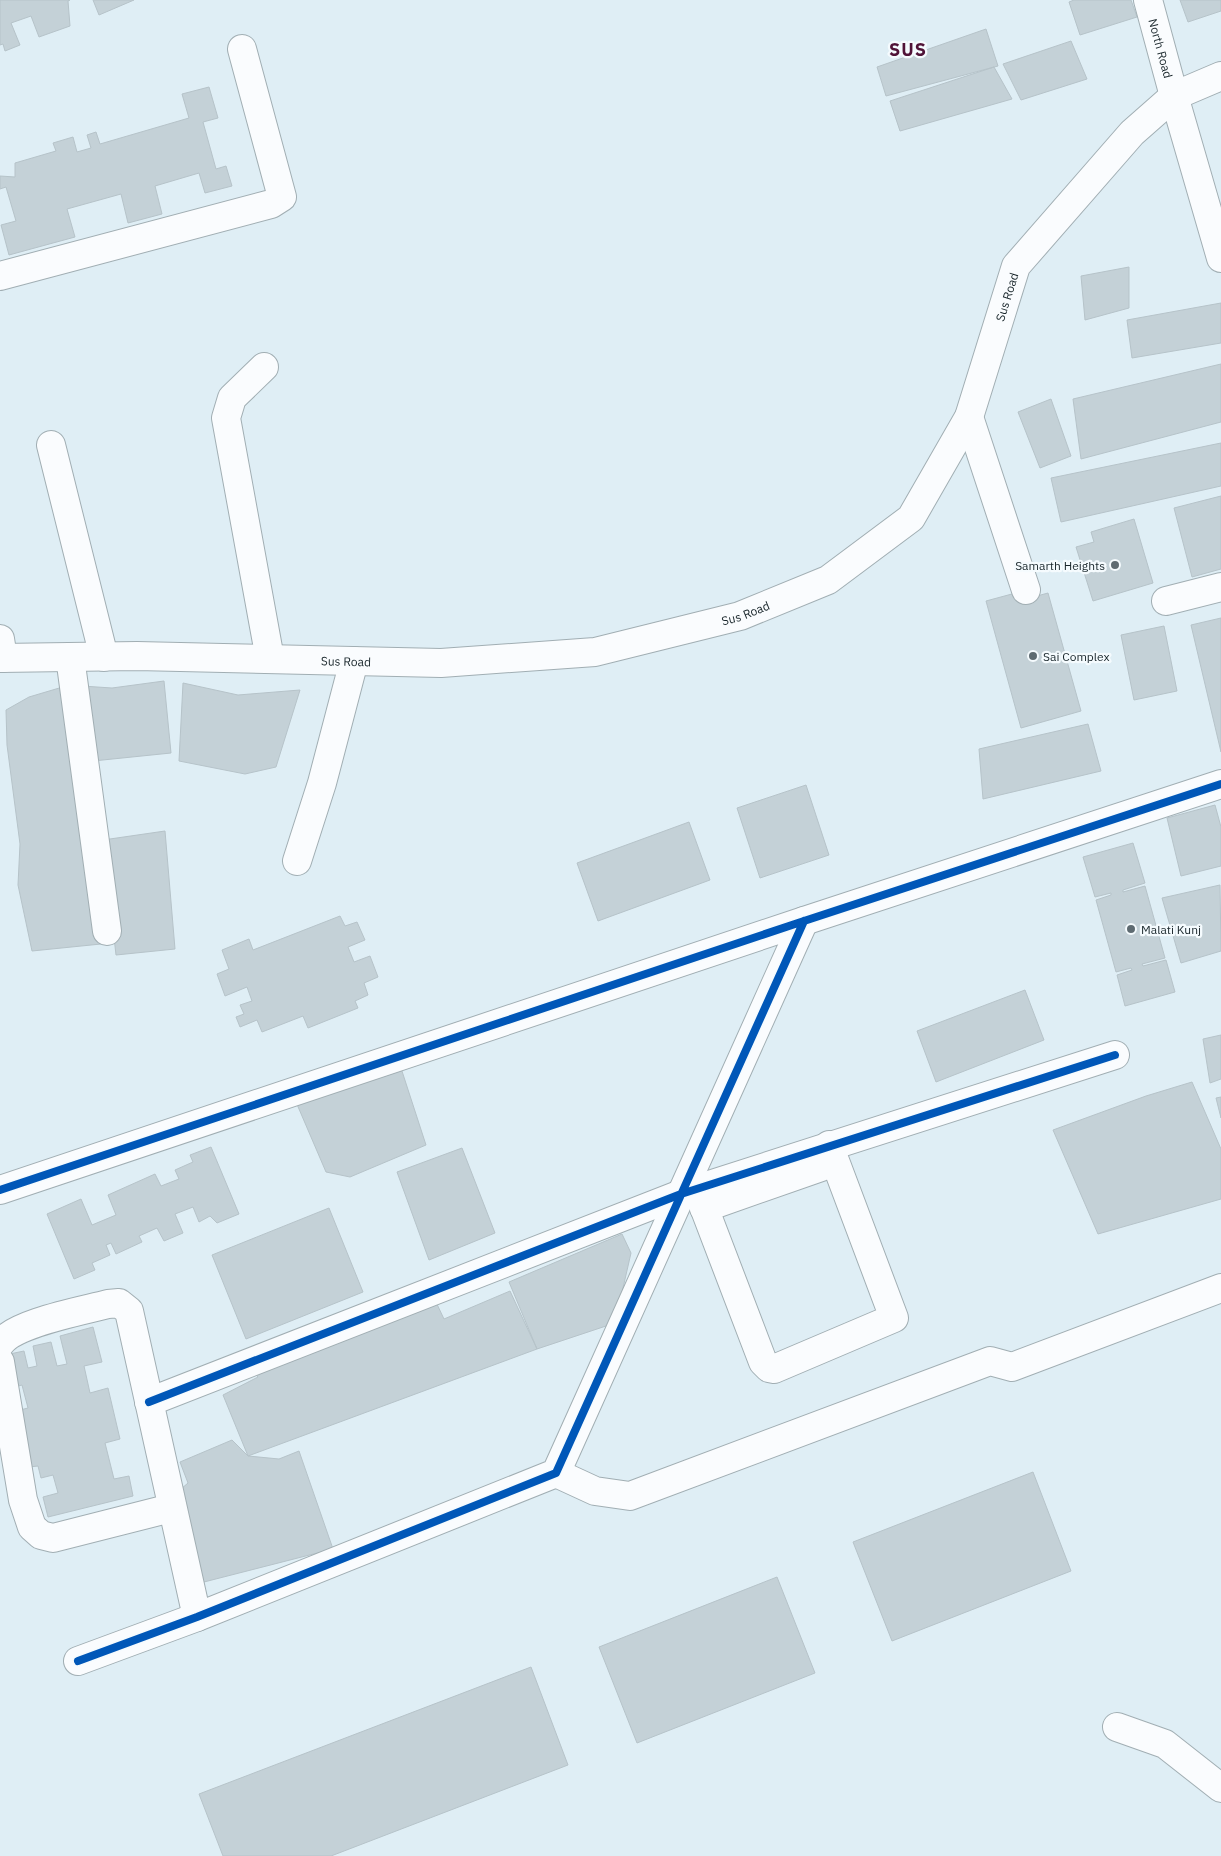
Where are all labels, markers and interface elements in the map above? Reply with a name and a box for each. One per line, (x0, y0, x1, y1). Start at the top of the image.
street label: North Road (1146, 17, 1176, 80)
district label: SUS (889, 38, 927, 61)
street label: Sus Road (992, 271, 1021, 323)
place label: Samarth Heights (1015, 558, 1105, 573)
marker: Samarth Heights (1109, 559, 1121, 571)
street label: Sus Road (720, 597, 772, 628)
place label: Sai Complex (1043, 649, 1110, 664)
marker: Sai Complex (1027, 650, 1039, 662)
street label: Sus Road (321, 653, 371, 669)
place label: Malati Kunj (1141, 922, 1201, 937)
marker: Malati Kunj (1125, 923, 1137, 935)

